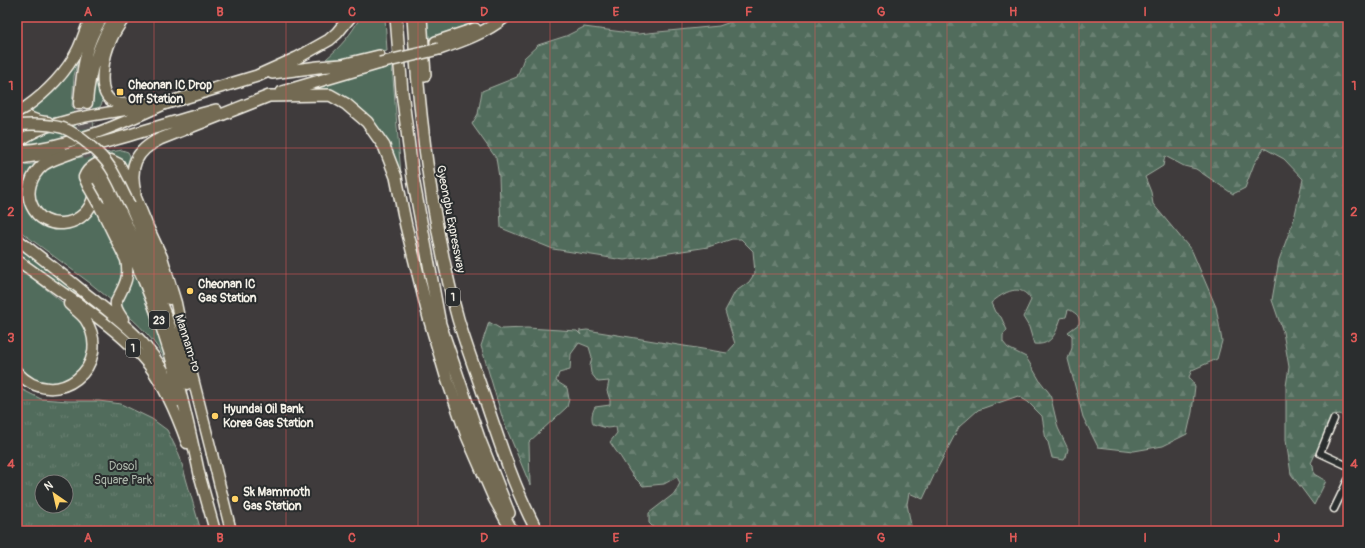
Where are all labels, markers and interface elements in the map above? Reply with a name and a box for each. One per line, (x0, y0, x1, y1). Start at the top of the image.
text: A (84, 4, 93, 20)
text: B (216, 4, 224, 20)
text: C (348, 4, 356, 20)
text: D (480, 4, 488, 20)
text: E (613, 4, 620, 20)
text: F (745, 4, 753, 20)
text: G (877, 4, 886, 20)
text: H (1009, 4, 1017, 20)
text: I (1143, 4, 1147, 20)
text: J (1274, 4, 1280, 20)
text: 1 (8, 78, 14, 94)
place label: Cheonan IC Drop Off Station (128, 78, 212, 107)
text: 1 (1351, 78, 1357, 94)
marker: Cheonan IC Drop Off Station (115, 87, 125, 97)
street label: Gyeongbu Expressway (433, 164, 468, 274)
text: 2 (7, 204, 15, 220)
text: 2 (1350, 204, 1358, 220)
place label: Cheonan IC Gas Station (198, 277, 257, 306)
marker: Cheonan IC Gas Station (185, 286, 195, 296)
road number: 1 (446, 288, 460, 306)
road number: 23 (149, 311, 169, 329)
street label: Mannam-ro (171, 313, 204, 374)
text: 3 (7, 330, 15, 346)
text: 3 (1350, 330, 1358, 346)
road number: 1 (126, 339, 140, 357)
place label: Hyundai Oil Bank Korea Gas Station (223, 402, 314, 431)
marker: Hyundai Oil Bank Korea Gas Station (210, 411, 220, 421)
text: 4 (7, 456, 15, 472)
text: 4 (1350, 456, 1358, 472)
park label: Dosol Square Park (94, 459, 152, 488)
north arrow (34, 474, 74, 514)
text: N (42, 478, 56, 494)
place label: Sk Mammoth Gas Station (243, 485, 310, 514)
marker: Sk Mammoth Gas Station (230, 494, 240, 504)
text: A (84, 530, 93, 546)
text: B (216, 530, 224, 546)
text: C (348, 530, 356, 546)
text: D (480, 530, 488, 546)
text: E (613, 530, 620, 546)
text: F (745, 530, 753, 546)
text: G (877, 530, 886, 546)
text: H (1009, 530, 1017, 546)
text: I (1143, 530, 1147, 546)
text: J (1274, 530, 1280, 546)

